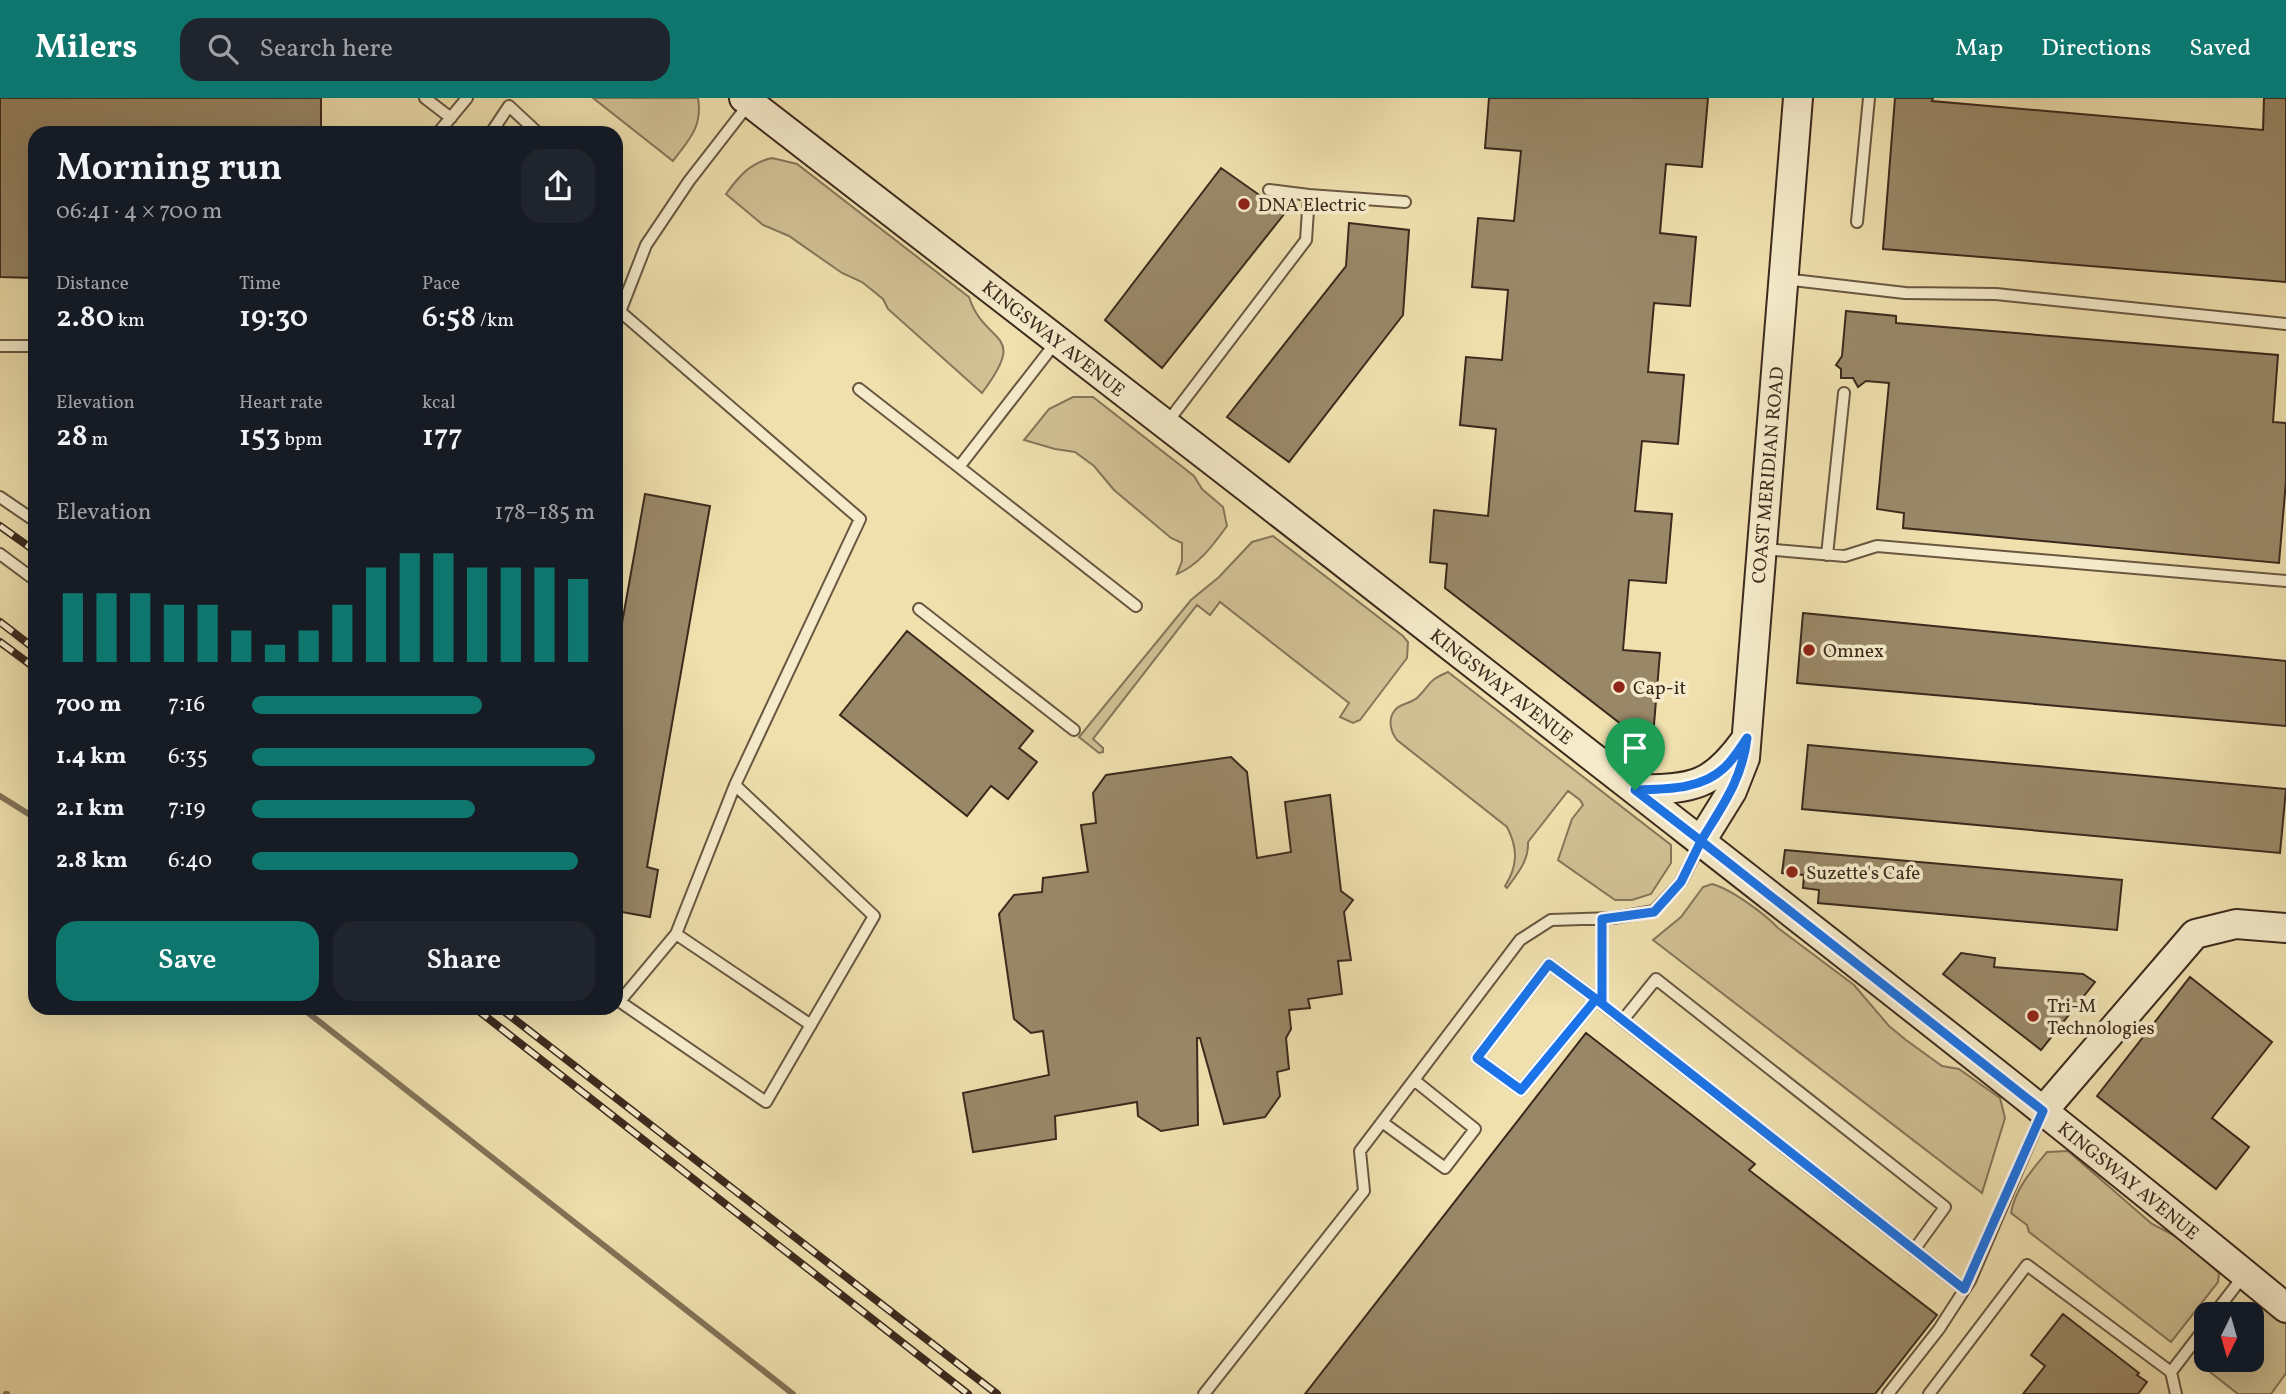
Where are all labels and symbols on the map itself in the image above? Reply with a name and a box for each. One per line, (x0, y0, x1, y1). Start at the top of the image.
place label: DNA Electric (1258, 193, 1366, 219)
marker: DNA Electric (1236, 196, 1252, 212)
street label: KINGSWAY AVENUE (976, 275, 1130, 404)
street label: COAST MERIDIAN ROAD (1747, 366, 1791, 585)
street label: KINGSWAY AVENUE (1424, 623, 1578, 752)
place label: Omnex (1823, 639, 1884, 665)
marker: Omnex (1801, 642, 1817, 658)
place label: Cap-it (1633, 676, 1686, 702)
marker: Cap-it (1611, 679, 1627, 695)
pin (1605, 718, 1665, 790)
place label: Suzette's Cafe (1806, 861, 1920, 887)
marker: Suzette's Cafe (1784, 864, 1800, 880)
place label: Tri-M Technologies (2047, 994, 2155, 1042)
marker: Tri-M Technologies (2025, 1008, 2041, 1024)
street label: KINGSWAY AVENUE (2051, 1116, 2204, 1247)
north arrow (2194, 1302, 2264, 1372)

